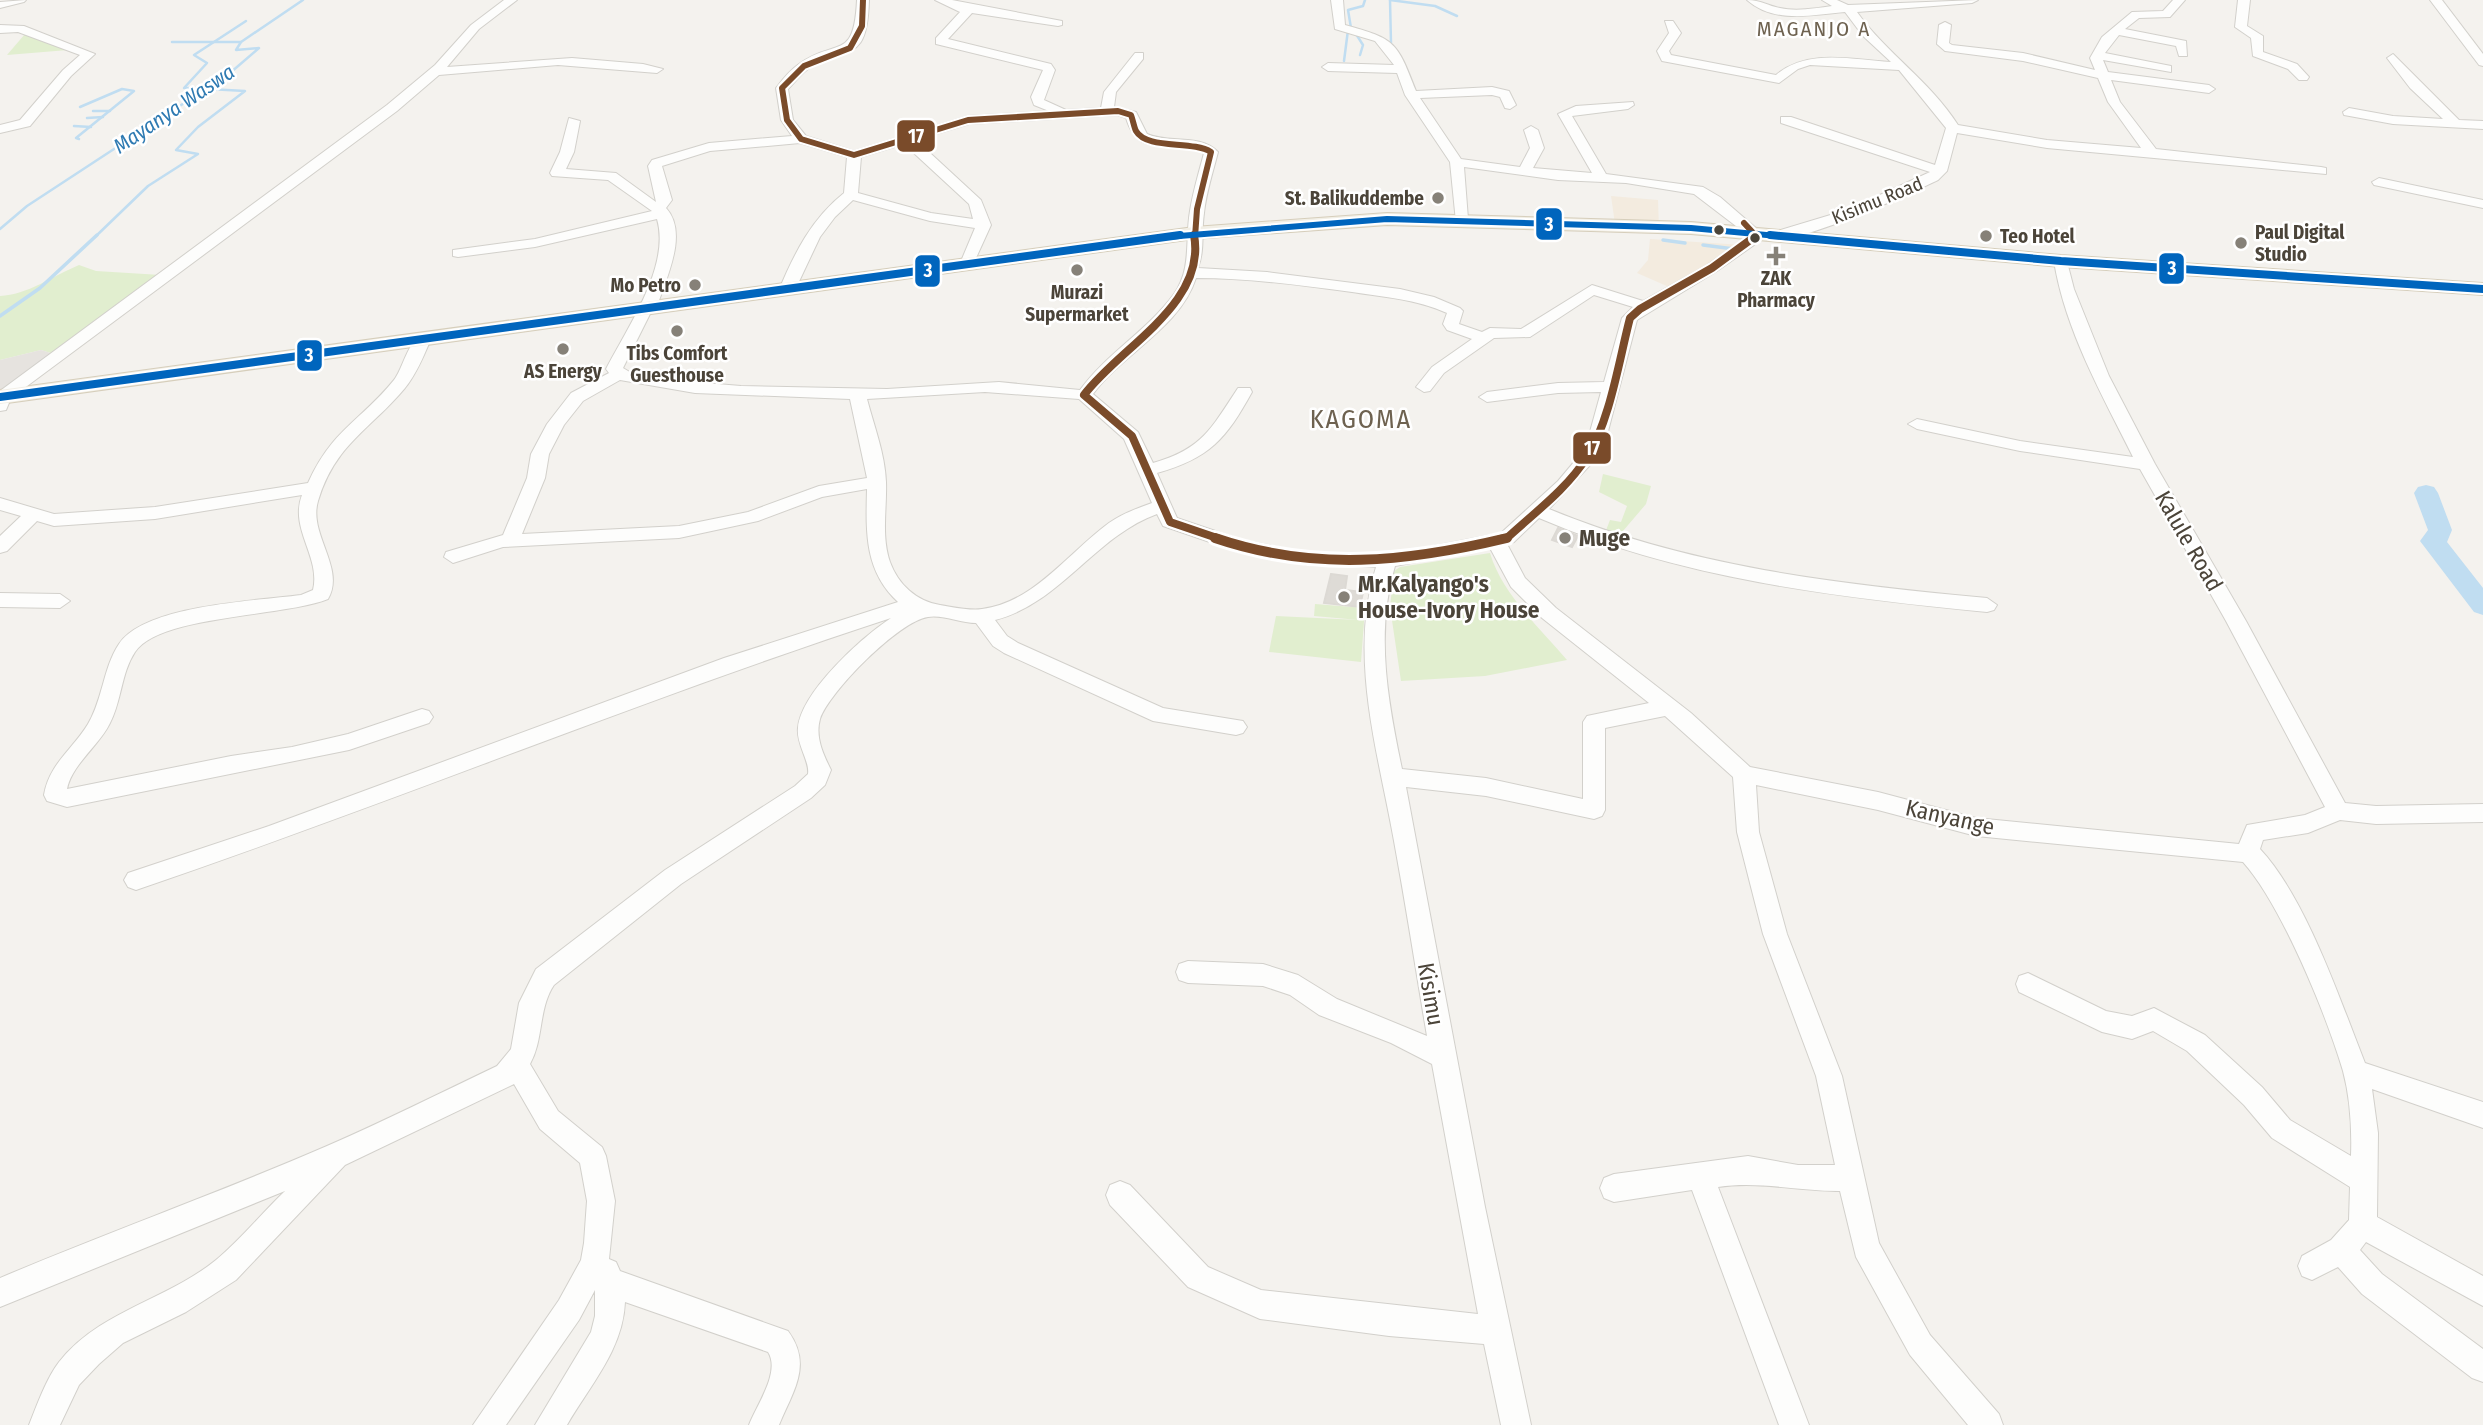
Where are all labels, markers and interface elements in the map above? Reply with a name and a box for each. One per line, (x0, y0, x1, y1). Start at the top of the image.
district label: MAGANJO A (1757, 16, 1871, 42)
water label: Mayanya Waswa (108, 59, 240, 159)
line badge: 17 (896, 119, 936, 153)
text: 17 (908, 125, 924, 148)
street label: Kisimu Road (1828, 172, 1926, 229)
place label: St. Balikuddembe (1285, 187, 1424, 210)
marker: St. Balikuddembe (1430, 190, 1446, 206)
line badge: 3 (1535, 207, 1563, 241)
text: 3 (1544, 213, 1554, 236)
place label: Paul Digital Studio (2255, 221, 2345, 266)
unlabelled marker (1712, 223, 1726, 237)
place label: Teo Hotel (2000, 225, 2076, 248)
marker: Teo Hotel (1978, 228, 1994, 244)
unlabelled marker (1748, 231, 1762, 245)
marker: Paul Digital Studio (2233, 235, 2249, 251)
marker: ZAK Pharmacy (1768, 248, 1784, 264)
line badge: 3 (2158, 252, 2185, 285)
line badge: 3 (914, 254, 941, 288)
text: 3 (2167, 257, 2177, 280)
text: 3 (923, 259, 933, 282)
marker: Murazi Supermarket (1069, 262, 1085, 278)
place label: ZAK Pharmacy (1737, 267, 1816, 312)
place label: Mo Petro (611, 274, 681, 297)
marker: Mo Petro (687, 277, 703, 293)
place label: Murazi Supermarket (1025, 281, 1129, 326)
marker: Tibs Comfort Guesthouse (669, 323, 685, 339)
line badge: 3 (296, 339, 323, 372)
marker: AS Energy (555, 341, 571, 357)
place label: Tibs Comfort Guesthouse (627, 342, 728, 387)
text: 3 (304, 344, 314, 367)
place label: AS Energy (523, 360, 603, 383)
district label: KAGOMA (1310, 404, 1412, 435)
line badge: 17 (1572, 431, 1612, 465)
text: 17 (1584, 437, 1600, 460)
street label: Kalule Road (2149, 486, 2229, 596)
place label: Muge (1579, 524, 1630, 552)
marker: Muge (1557, 530, 1573, 546)
place label: Mr.Kalyango's House-Ivory House (1358, 570, 1540, 624)
marker: Mr.Kalyango's House-Ivory House (1336, 589, 1352, 605)
street label: Kanyange (1903, 793, 1997, 841)
street label: Kisimu (1412, 960, 1450, 1028)

